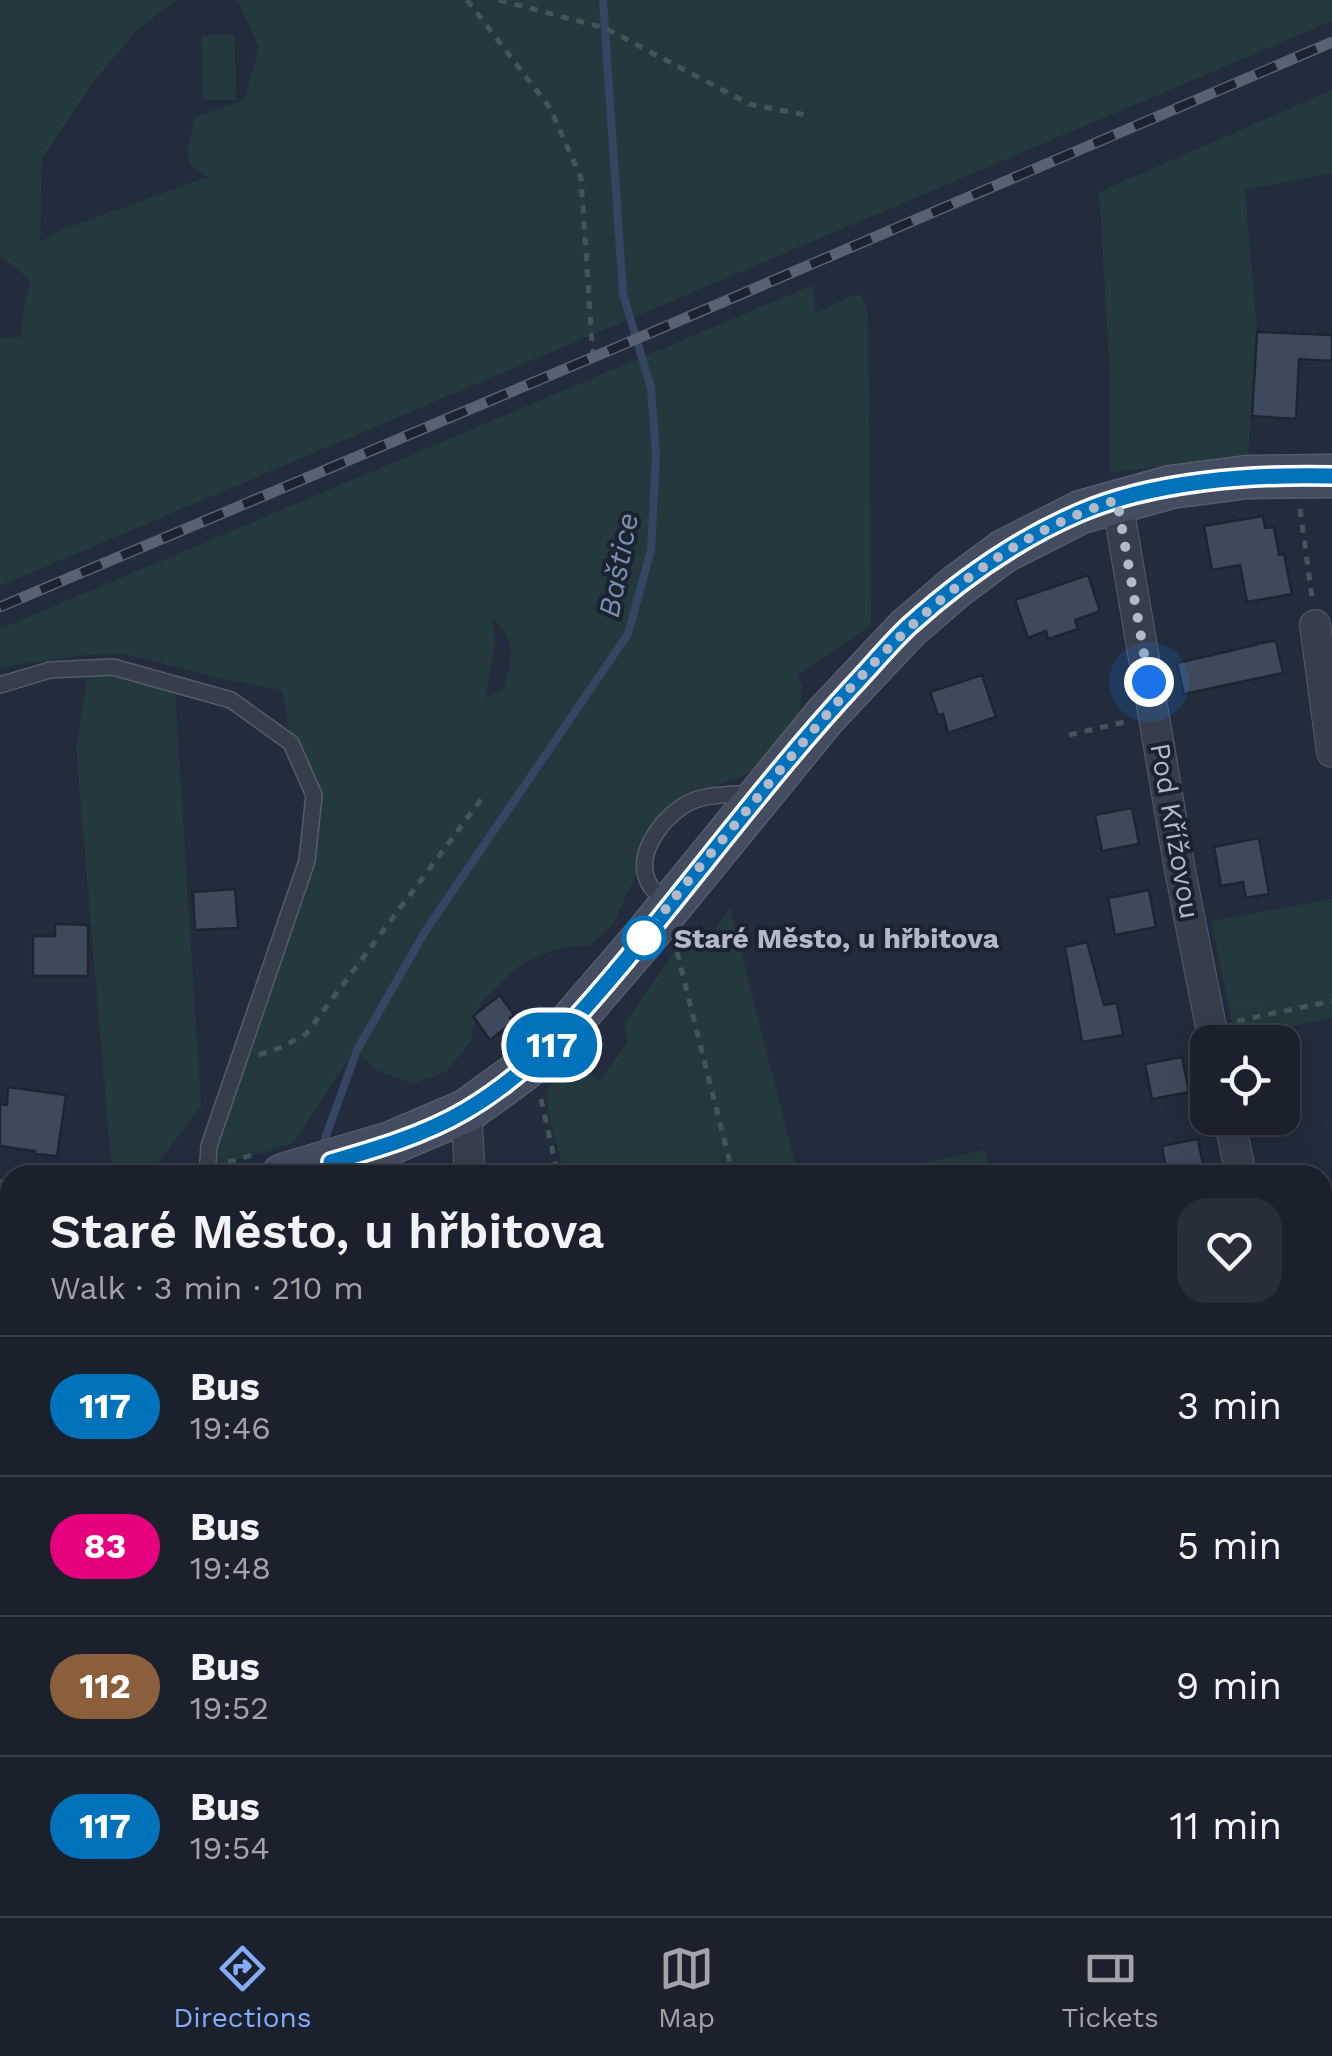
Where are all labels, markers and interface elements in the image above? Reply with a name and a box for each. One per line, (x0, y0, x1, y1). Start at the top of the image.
water label: Baštice (591, 510, 645, 620)
your location (1124, 657, 1174, 707)
street label: Pod Křížovou (1143, 740, 1207, 922)
marker: Staré Město, u hřbitova (623, 917, 665, 959)
place label: Staré Město, u hřbitova (674, 922, 1000, 955)
line badge: 117 (494, 1012, 610, 1078)
text: 117 (526, 1024, 578, 1066)
map controls (1190, 1025, 1300, 1135)
button: locate (1190, 1025, 1300, 1135)
button: heart (1177, 1198, 1282, 1303)
text: Staré Město, u hřbitova (50, 1203, 604, 1260)
text: Walk · 3 min · 210 m (50, 1269, 364, 1307)
text: Bus (190, 1365, 260, 1409)
text: 3 min (1177, 1384, 1282, 1428)
text: 117 (79, 1385, 131, 1427)
text: 19:46 (190, 1409, 271, 1447)
text: Bus (190, 1505, 260, 1549)
text: 5 min (1177, 1524, 1282, 1568)
text: 83 (84, 1525, 126, 1567)
text: 19:48 (190, 1549, 271, 1587)
text: Bus (190, 1645, 260, 1689)
text: 9 min (1176, 1664, 1282, 1708)
text: 112 (79, 1665, 131, 1707)
text: 19:52 (190, 1689, 269, 1727)
text: Bus (190, 1785, 260, 1829)
text: 11 min (1170, 1804, 1282, 1848)
text: 117 (79, 1805, 131, 1847)
text: 19:54 (190, 1829, 270, 1867)
tab: Directions (173, 1941, 312, 2034)
tab: Map (658, 1941, 715, 2034)
tab: Tickets (1062, 1941, 1159, 2034)

